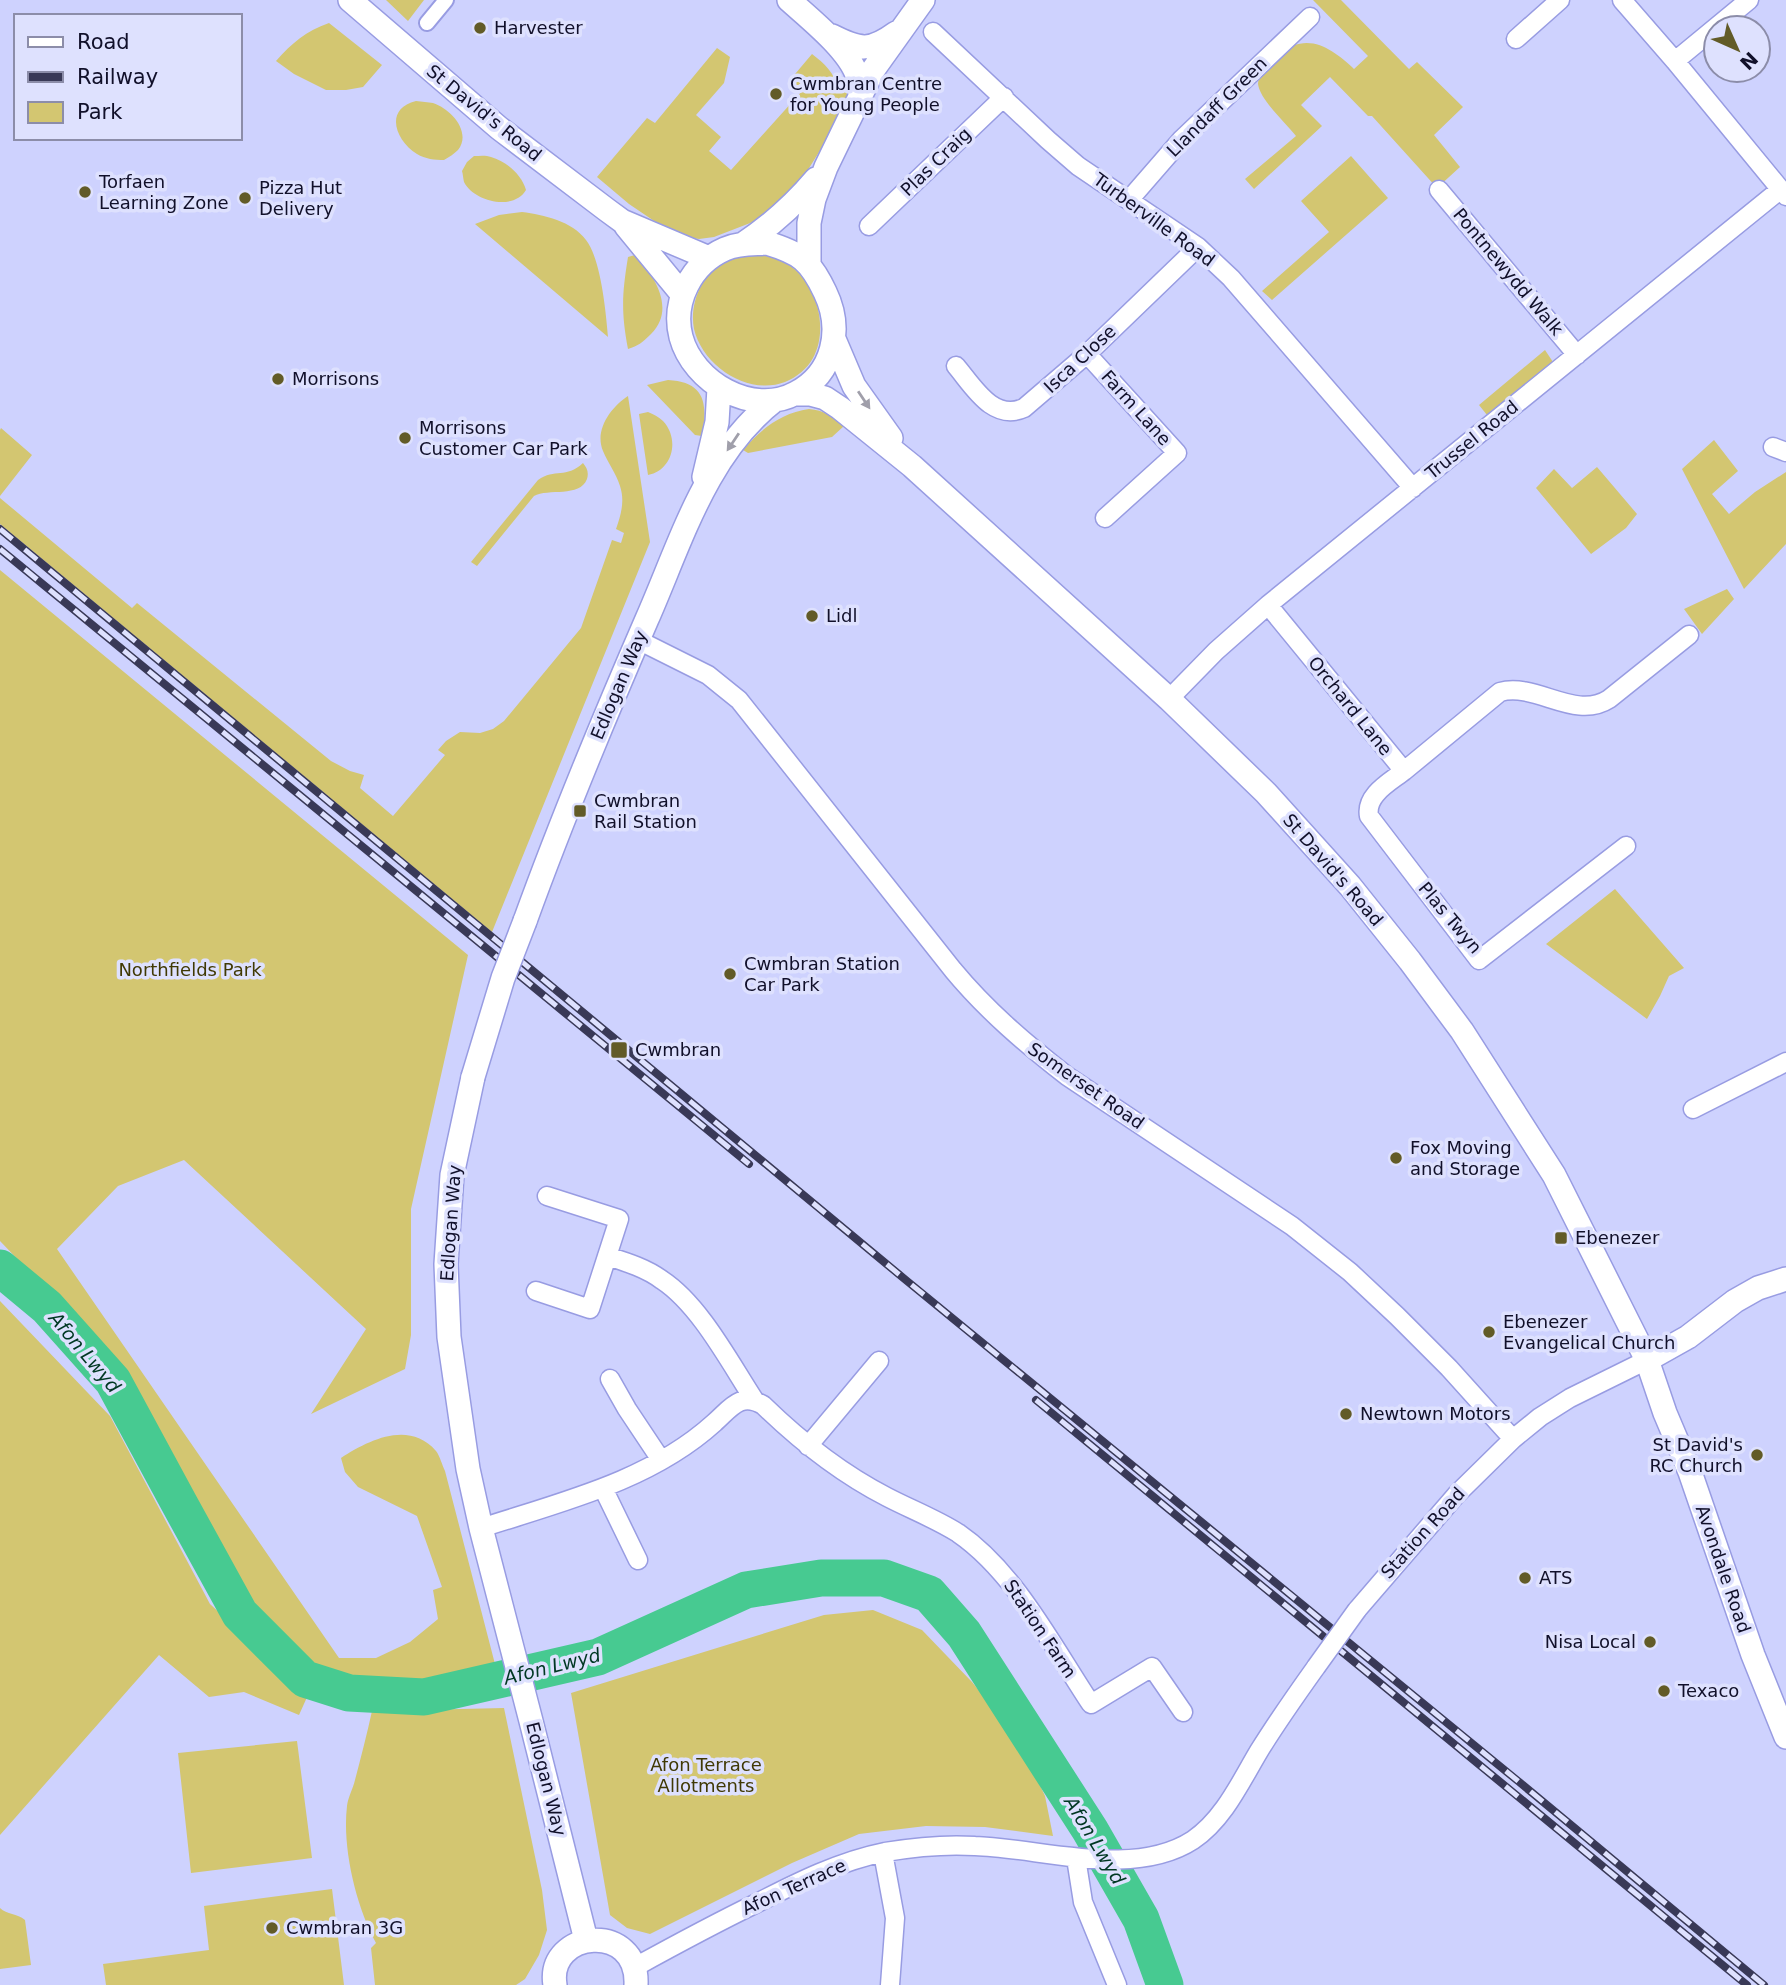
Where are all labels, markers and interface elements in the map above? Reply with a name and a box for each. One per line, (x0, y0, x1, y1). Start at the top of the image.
legend (14, 14, 242, 140)
north arrow (1702, 14, 1772, 84)
place label: Harvester (494, 17, 583, 38)
marker: Harvester (472, 20, 488, 36)
text: Road (77, 30, 130, 54)
text: N (1736, 48, 1762, 74)
street label: Llandaff Green (1162, 52, 1271, 161)
street label: St David's Road (423, 60, 546, 165)
text: Railway (77, 65, 158, 89)
place label: Cwmbran Centre for Young People (790, 73, 942, 115)
marker: Cwmbran Centre for Young People (768, 86, 784, 102)
text: Park (77, 100, 123, 124)
street label: Plas Craig (896, 123, 975, 200)
street label: Turberville Road (1089, 168, 1219, 271)
place label: Torfaen Learning Zone (98, 171, 229, 213)
place label: Pizza Hut Delivery (259, 177, 342, 219)
marker: Torfaen Learning Zone (77, 184, 93, 200)
marker: Pizza Hut Delivery (237, 190, 253, 206)
street label: Pontnewydd Walk (1449, 204, 1568, 340)
street label: Isca Close (1039, 320, 1120, 397)
street label: Farm Lane (1097, 366, 1175, 449)
place label: Morrisons (292, 368, 379, 389)
marker: Morrisons (270, 371, 286, 387)
one-way arrow (857, 390, 870, 410)
street label: Trussel Road (1420, 396, 1522, 484)
place label: Morrisons Customer Car Park (419, 417, 588, 459)
marker: Morrisons Customer Car Park (397, 430, 413, 446)
one-way arrow (726, 433, 739, 452)
place label: Lidl (826, 605, 857, 626)
marker: Lidl (804, 608, 820, 624)
street label: Edlogan Way (586, 627, 651, 743)
street label: Orchard Lane (1304, 652, 1397, 759)
place label: Cwmbran Rail Station (594, 790, 697, 832)
marker: Cwmbran Rail Station (572, 803, 588, 819)
street label: St David's Road (1279, 809, 1388, 930)
street label: Plas Twyn (1414, 878, 1486, 958)
place label: Cwmbran Station Car Park (744, 953, 900, 995)
park label: Northfields Park (118, 959, 262, 980)
marker: Cwmbran Station Car Park (722, 966, 738, 982)
street label: Somerset Road (1024, 1038, 1148, 1133)
place label: Cwmbran (635, 1039, 721, 1060)
marker: Cwmbran (609, 1040, 629, 1060)
place label: Fox Moving and Storage (1410, 1137, 1520, 1179)
marker: Fox Moving and Storage (1388, 1150, 1404, 1166)
street label: Edlogan Way (436, 1164, 465, 1282)
place label: Ebenezer (1575, 1227, 1660, 1248)
marker: Ebenezer (1553, 1230, 1569, 1246)
water label: Afon Lwyd (44, 1306, 126, 1398)
place label: Ebenezer Evangelical Church (1503, 1311, 1675, 1353)
marker: Ebenezer Evangelical Church (1481, 1324, 1497, 1340)
place label: Newtown Motors (1360, 1403, 1511, 1424)
marker: Newtown Motors (1338, 1406, 1354, 1422)
place label: St David's RC Church (1649, 1434, 1743, 1476)
marker: St David's RC Church (1749, 1447, 1765, 1463)
street label: Station Road (1376, 1483, 1469, 1582)
street label: Avondale Road (1692, 1502, 1755, 1635)
place label: ATS (1539, 1567, 1572, 1588)
marker: ATS (1517, 1570, 1533, 1586)
street label: Station Farm (1000, 1576, 1081, 1682)
place label: Nisa Local (1545, 1631, 1636, 1652)
marker: Nisa Local (1642, 1634, 1658, 1650)
water label: Afon Lwyd (499, 1643, 604, 1689)
place label: Texaco (1677, 1680, 1739, 1701)
marker: Texaco (1656, 1683, 1672, 1699)
street label: Edlogan Way (522, 1720, 571, 1838)
park label: Afon Terrace Allotments (650, 1754, 762, 1796)
water label: Afon Lwyd (1059, 1790, 1130, 1889)
street label: Afon Terrace (739, 1854, 849, 1919)
place label: Cwmbran 3G (286, 1917, 403, 1938)
marker: Cwmbran 3G (264, 1920, 280, 1936)

